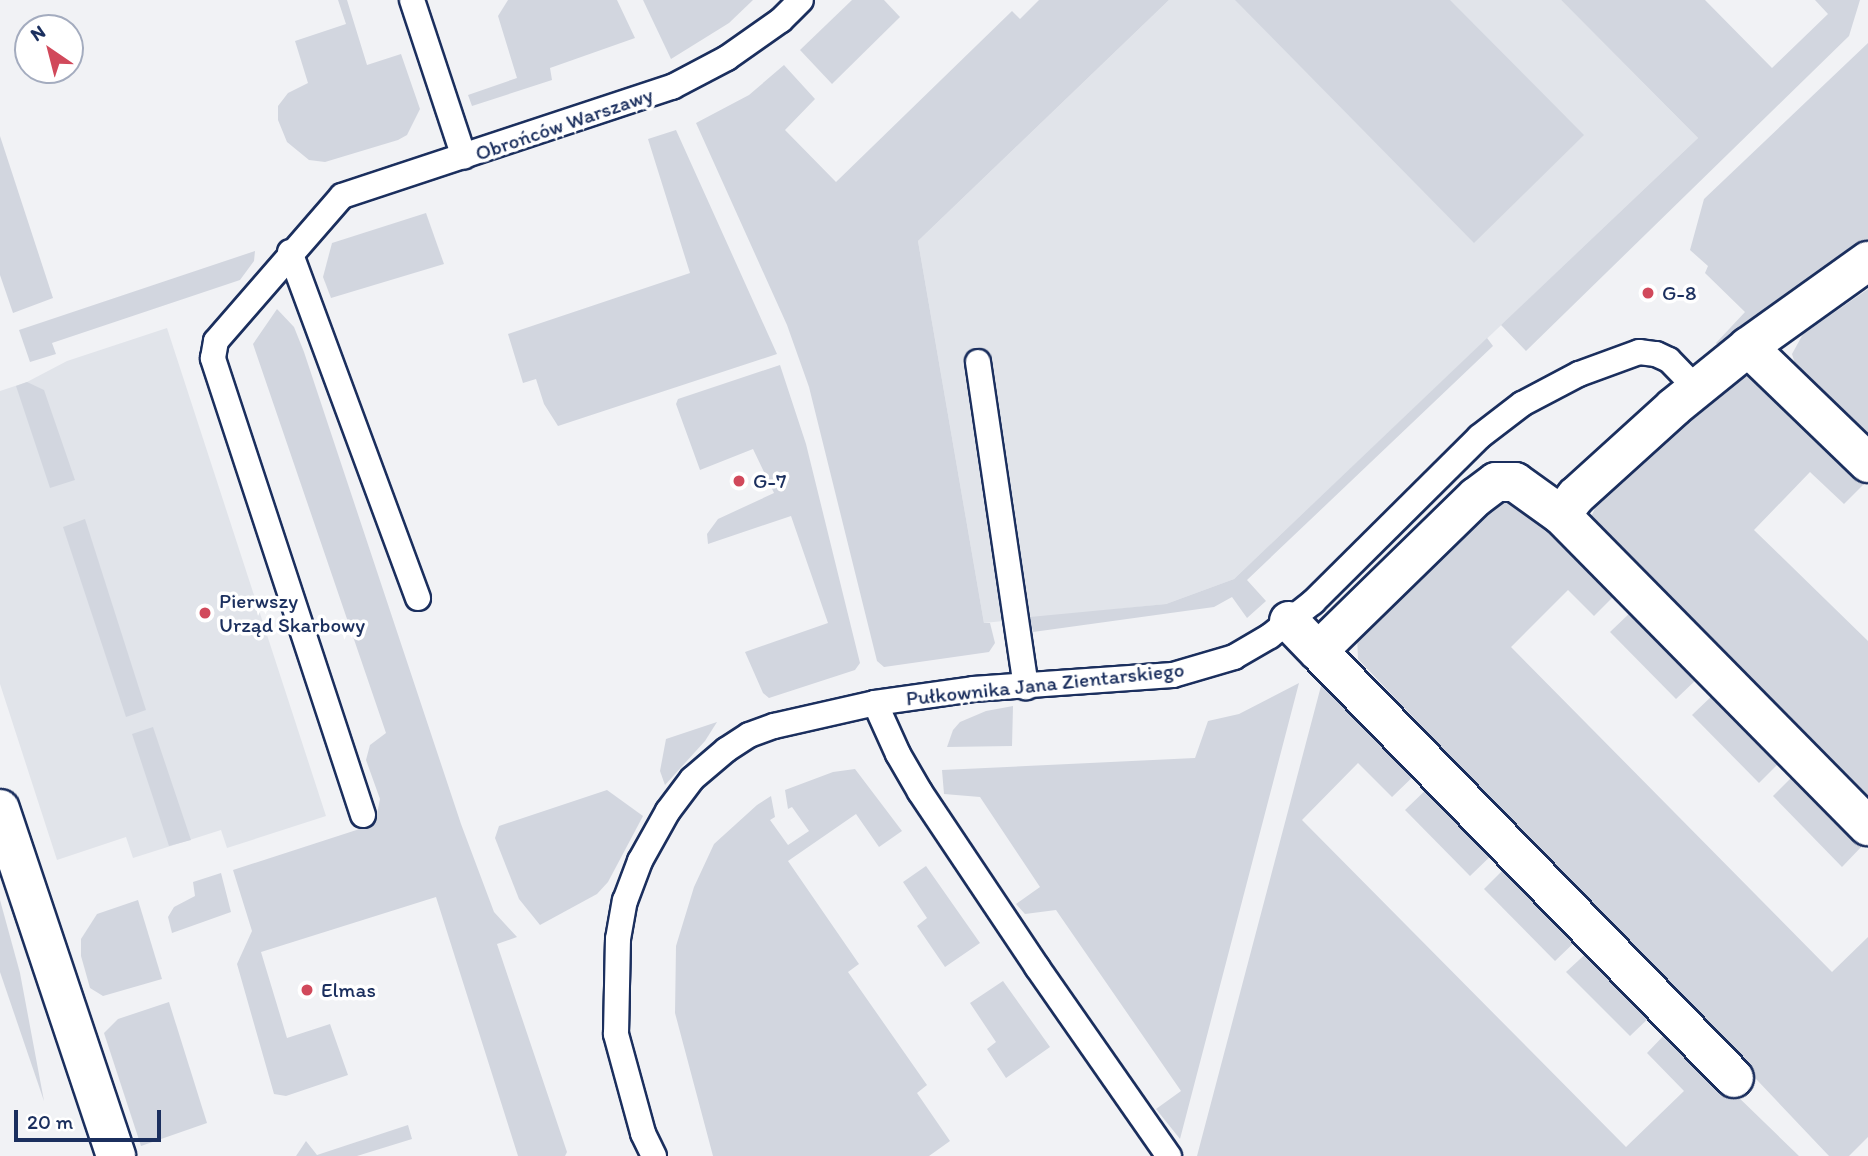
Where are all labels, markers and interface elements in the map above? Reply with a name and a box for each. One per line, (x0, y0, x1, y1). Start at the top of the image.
north arrow (14, 14, 84, 84)
text: N (26, 20, 50, 46)
street label: Obrońców Warszawy (472, 82, 656, 166)
place label: G-8 (1662, 280, 1696, 306)
marker: G-8 (1640, 285, 1656, 301)
place label: G-7 (753, 468, 786, 494)
marker: G-7 (731, 473, 747, 489)
place label: Pierwszy Urząd Skarbowy (219, 588, 365, 638)
marker: Pierwszy Urząd Skarbowy (197, 605, 213, 621)
street label: Pułkownika Jana Zientarskiego (904, 657, 1186, 711)
place label: Elmas (321, 977, 376, 1003)
marker: Elmas (299, 982, 315, 998)
scale bar (18, 1096, 164, 1140)
text: 20 m (27, 1109, 73, 1134)

